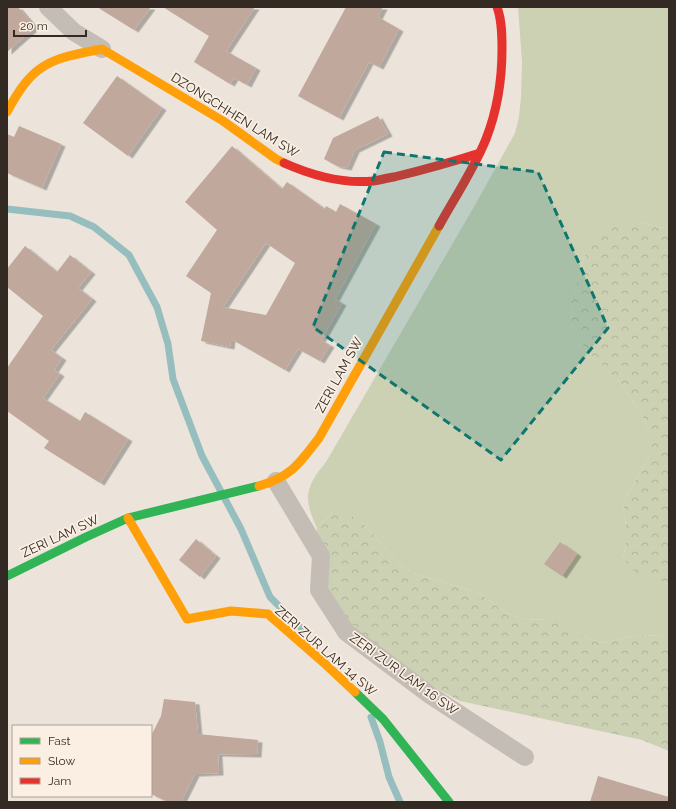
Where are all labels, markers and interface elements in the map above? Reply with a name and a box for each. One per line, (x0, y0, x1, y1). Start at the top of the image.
scale bar (14, 12, 86, 38)
text: 20 m (20, 19, 48, 33)
street label: DZONGCHHEN LAM SW (168, 69, 302, 161)
street label: ZERI LAM SW (312, 335, 366, 415)
street label: ZERI LAM SW (19, 511, 101, 560)
street label: ZERI ZUR LAM 14 SW (272, 603, 380, 699)
street label: ZERI ZUR LAM 16 SW (347, 630, 461, 719)
legend (12, 725, 152, 797)
text: Fast (48, 734, 71, 748)
text: Slow (48, 754, 75, 768)
text: Jam (48, 774, 71, 788)

